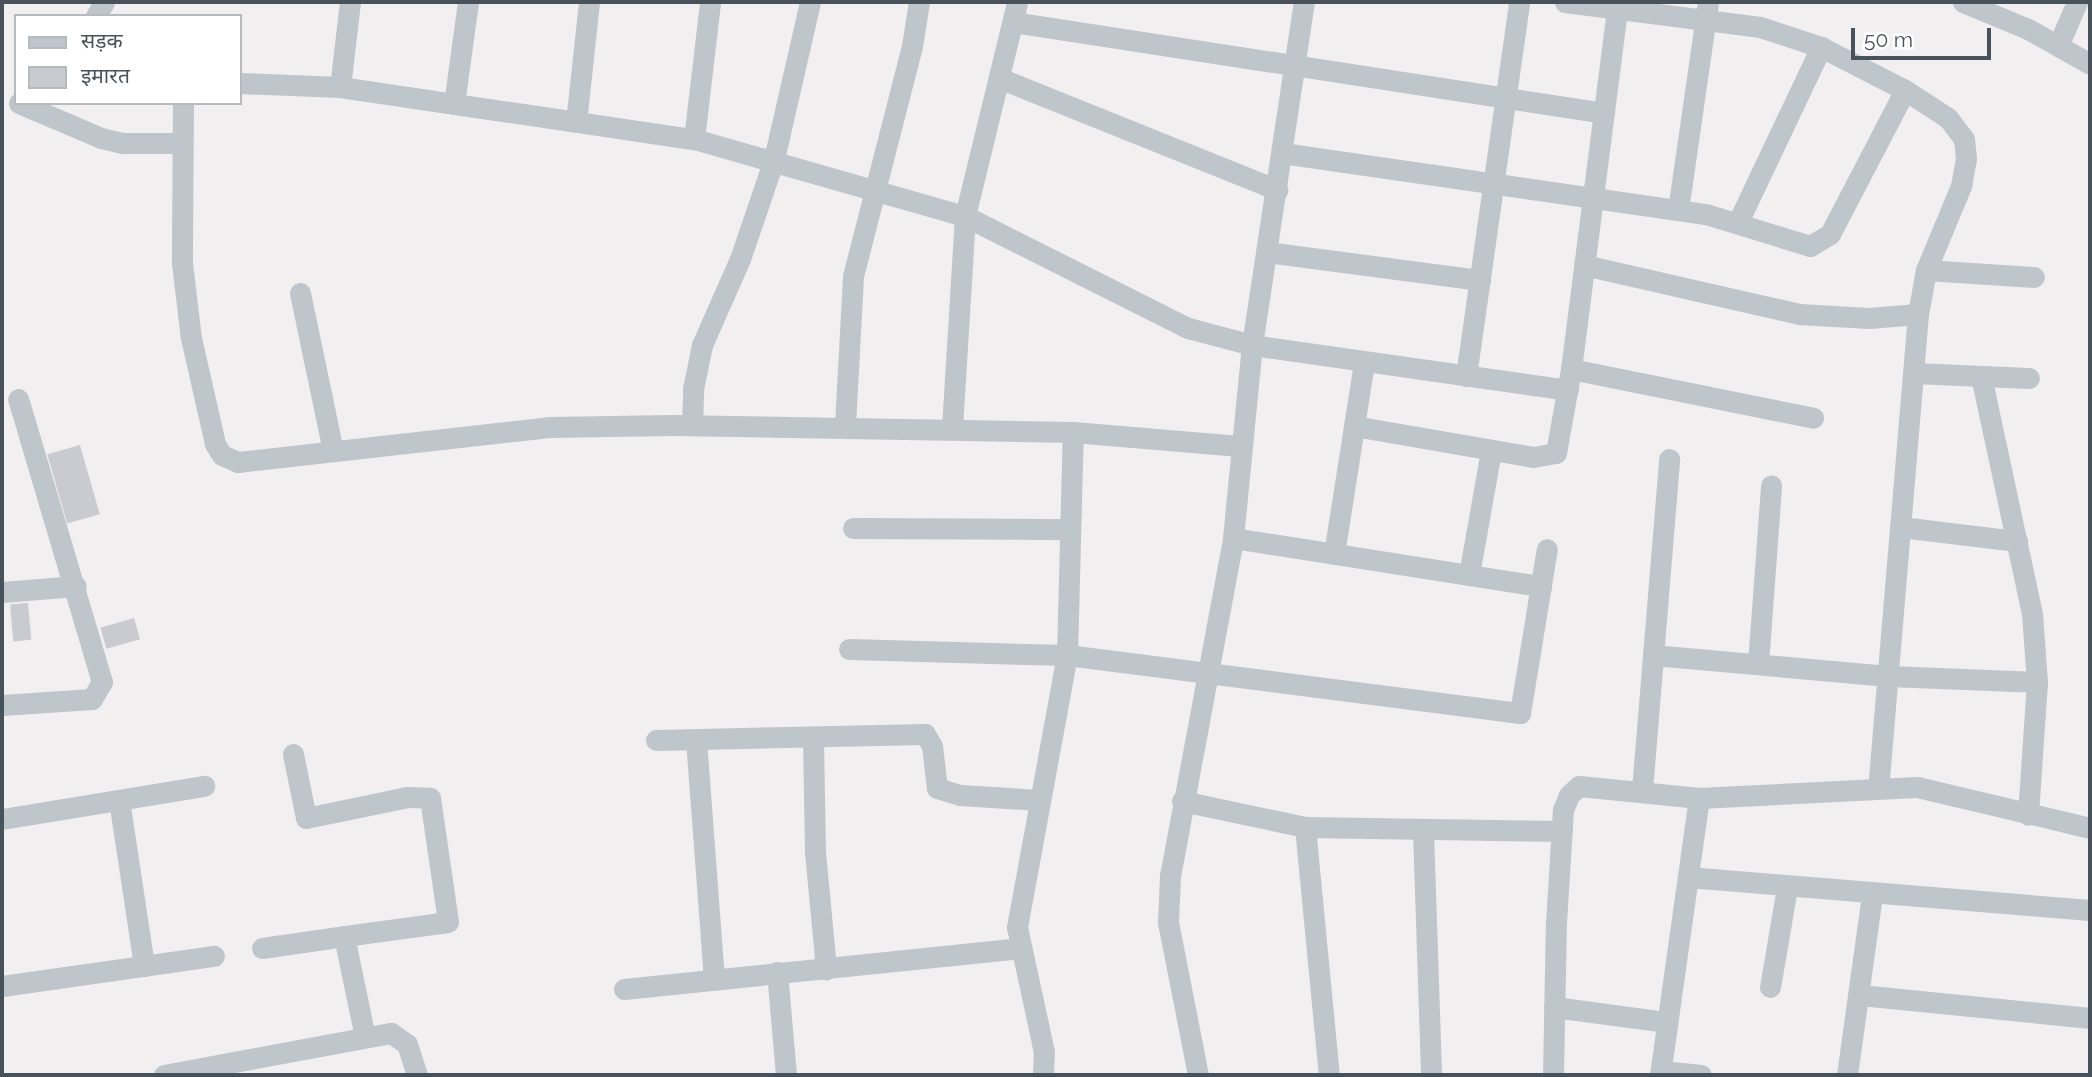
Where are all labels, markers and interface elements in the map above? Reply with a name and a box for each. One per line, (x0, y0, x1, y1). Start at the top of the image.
legend (14, 14, 242, 105)
scale bar (1854, 14, 1994, 58)
text: 50 m (1864, 27, 1913, 52)
text: सड़क (81, 28, 123, 53)
text: इमारत (81, 63, 130, 88)

